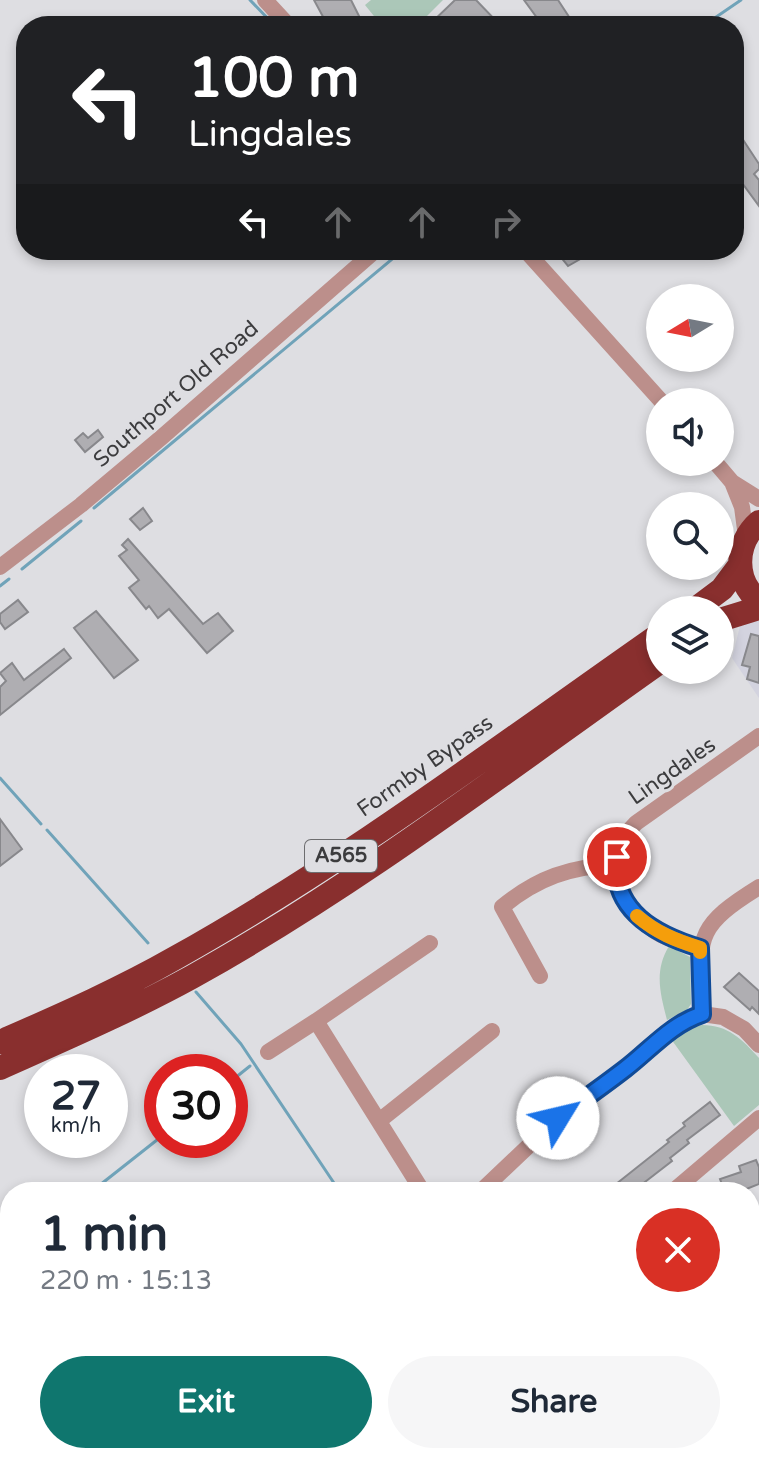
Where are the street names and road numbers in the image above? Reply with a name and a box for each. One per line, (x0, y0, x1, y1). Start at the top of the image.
street label: Southport Old Road (88, 315, 264, 473)
street label: Formby Bypass (352, 709, 498, 823)
street label: Lingdales (624, 732, 720, 810)
road number: A565 (305, 840, 377, 872)

